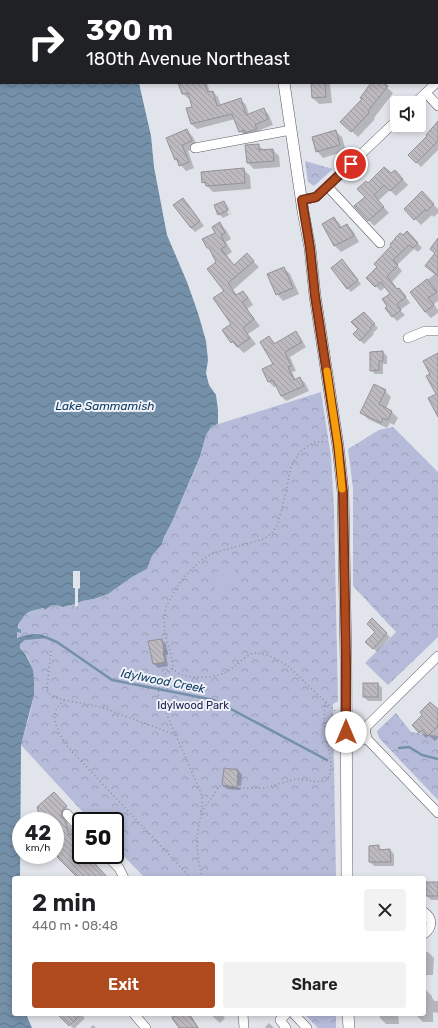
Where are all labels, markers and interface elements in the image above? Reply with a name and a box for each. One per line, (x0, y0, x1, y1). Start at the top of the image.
text: 390 m (86, 14, 173, 47)
icon: right (20, 16, 72, 68)
text: 180th Avenue Northeast (86, 48, 290, 70)
map controls (390, 96, 426, 132)
button: sound (390, 96, 426, 132)
pin (334, 147, 368, 181)
icon: arrive (340, 153, 362, 175)
water label: Lake Sammamish (55, 399, 155, 413)
water label: Idylwood Creek (120, 666, 207, 696)
park label: Idylwood Park (157, 699, 229, 712)
position arrow (325, 711, 367, 753)
speed limit sign: 50 (72, 812, 124, 864)
text: 42 (25, 821, 51, 845)
text: km/h (26, 842, 50, 854)
text: 2 min (32, 889, 96, 917)
button: close (364, 889, 406, 931)
text: 440 m · 08:48 (32, 918, 118, 933)
button: Exit (32, 962, 215, 1008)
button: Share (223, 962, 406, 1008)

